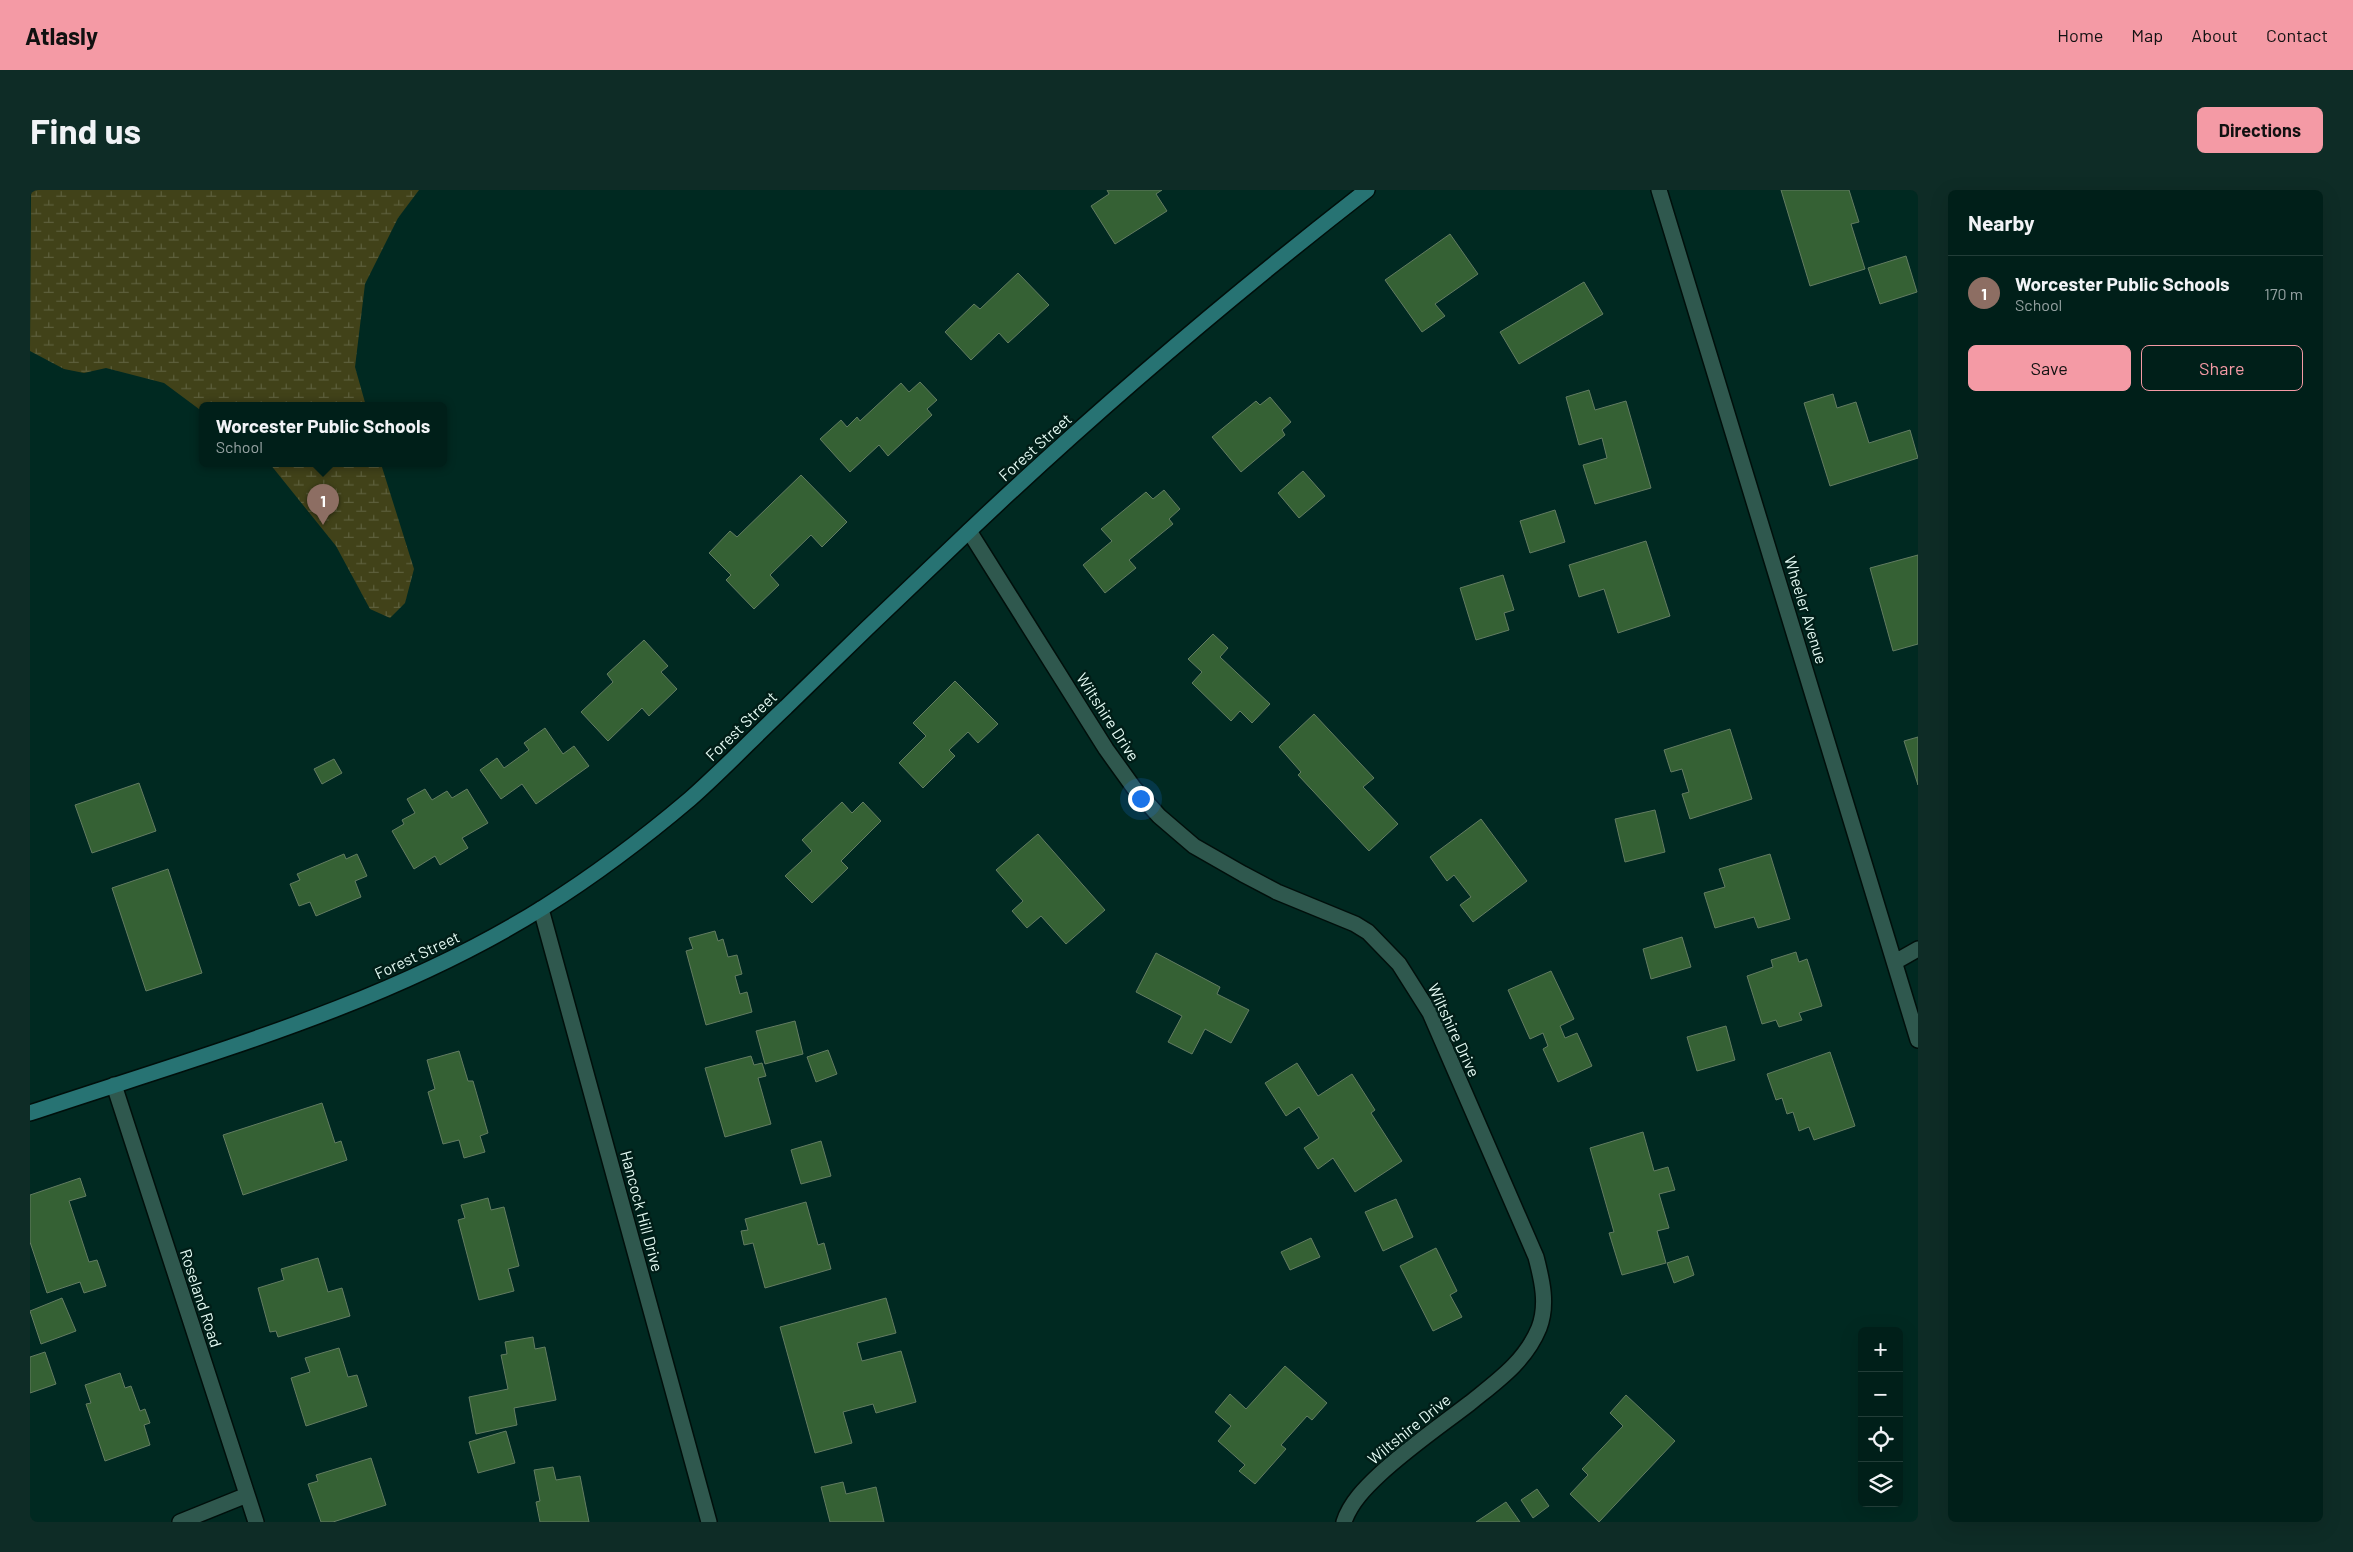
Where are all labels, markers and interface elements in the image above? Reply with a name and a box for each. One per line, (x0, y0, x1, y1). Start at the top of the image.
text: Atlasly (25, 21, 98, 50)
text: Home (2057, 24, 2103, 46)
text: Map (2131, 24, 2163, 46)
text: About (2191, 24, 2238, 46)
text: Contact (2266, 24, 2328, 46)
button: Directions (2197, 107, 2323, 153)
text: Find us (30, 109, 141, 151)
text: Nearby (1968, 210, 2034, 235)
text: Worcester Public Schools (2015, 272, 2230, 295)
text: 1 (1981, 284, 1987, 303)
text: 170 m (2264, 284, 2303, 303)
text: School (2015, 295, 2062, 314)
button: Save (1968, 345, 2131, 391)
button: Share (2141, 345, 2303, 391)
popup (199, 402, 447, 467)
street label: Forest Street (994, 409, 1075, 484)
text: Worcester Public Schools (216, 414, 430, 437)
text: School (216, 437, 263, 456)
pin: 1 (307, 484, 339, 525)
street label: Wheeler Avenue (1781, 554, 1832, 666)
street label: Wiltshire Drive (1073, 669, 1144, 764)
street label: Forest Street (701, 687, 780, 764)
your location (1128, 786, 1154, 812)
street label: Forest Street (371, 927, 462, 983)
street label: Wiltshire Drive (1424, 980, 1484, 1080)
street label: Hancock Hill Drive (617, 1148, 668, 1273)
street label: Roseland Road (177, 1246, 226, 1349)
map controls (1858, 1327, 1903, 1507)
button: + (1858, 1327, 1903, 1372)
button: − (1858, 1372, 1903, 1417)
street label: Wiltshire Drive (1363, 1389, 1454, 1468)
button: locate (1858, 1417, 1903, 1462)
button: layers (1858, 1462, 1903, 1507)

